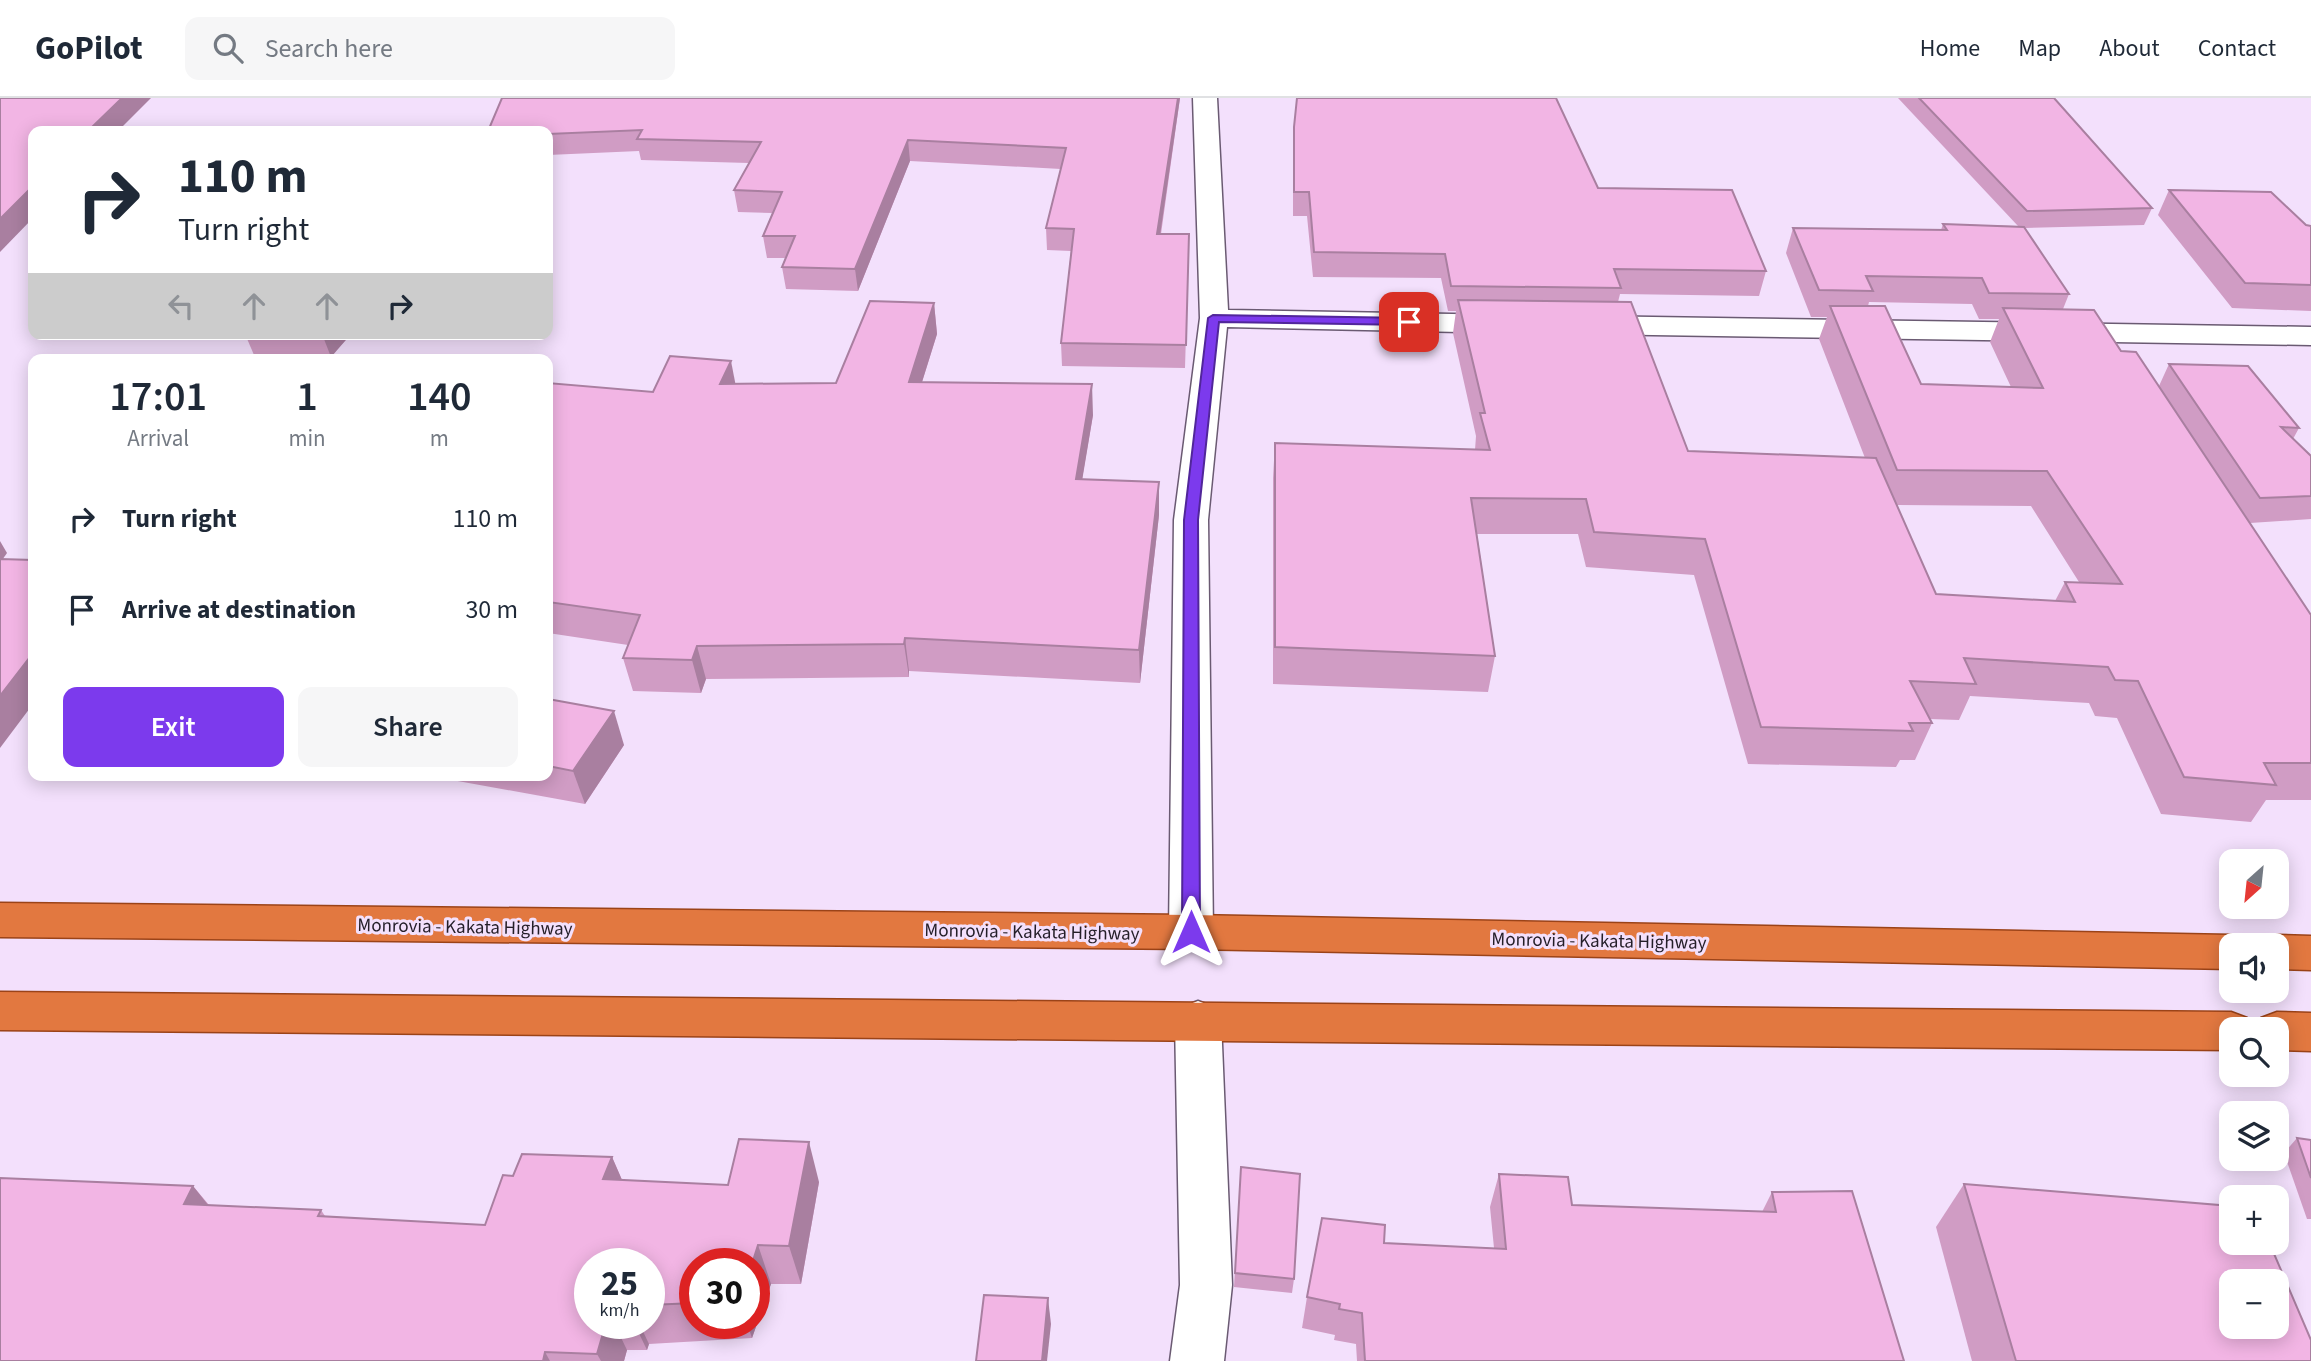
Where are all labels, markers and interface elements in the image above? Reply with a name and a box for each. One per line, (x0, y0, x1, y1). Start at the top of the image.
search box (185, 17, 675, 80)
text: GoPilot (35, 25, 143, 72)
icon: search (209, 29, 247, 67)
text: Search here (265, 30, 393, 67)
text: Home (1920, 31, 1980, 66)
text: Map (2018, 31, 2061, 66)
text: About (2099, 31, 2160, 66)
text: Contact (2198, 31, 2276, 66)
text: 110 m (178, 142, 307, 212)
icon: right (63, 154, 154, 245)
text: Turn right (178, 207, 309, 253)
icon: left (162, 287, 200, 325)
icon: ahead (235, 287, 273, 325)
icon: ahead (308, 287, 346, 325)
icon: right (381, 287, 419, 325)
pin (1379, 292, 1439, 352)
icon: arrive (1390, 303, 1428, 341)
text: 17:01 (109, 367, 207, 427)
text: 1 (296, 367, 318, 427)
text: 140 (407, 367, 472, 427)
text: Arrival (127, 422, 189, 455)
text: min (288, 422, 326, 455)
text: m (430, 422, 449, 455)
icon: right (63, 500, 101, 538)
text: Turn right (122, 500, 237, 537)
text: 110 m (452, 500, 518, 537)
icon: arrive (63, 591, 101, 629)
text: Arrive at destination (122, 591, 356, 628)
text: 30 m (465, 591, 518, 628)
button: Exit (63, 687, 284, 767)
button: Share (298, 687, 518, 767)
north arrow (2219, 849, 2289, 919)
map controls (2219, 849, 2289, 1339)
position arrow (1154, 895, 1228, 969)
street label: Monrovia - Kakata Highway (357, 912, 573, 943)
street label: Monrovia - Kakata Highway (924, 917, 1140, 948)
street label: Monrovia - Kakata Highway (1491, 926, 1707, 957)
button: sound (2219, 933, 2289, 1003)
button: search (2219, 1017, 2289, 1087)
button: layers (2219, 1101, 2289, 1171)
button: + (2219, 1185, 2289, 1255)
speed limit sign: 30 (679, 1248, 770, 1339)
text: 25 (601, 1259, 638, 1309)
button: − (2219, 1269, 2289, 1339)
text: km/h (600, 1298, 639, 1323)

